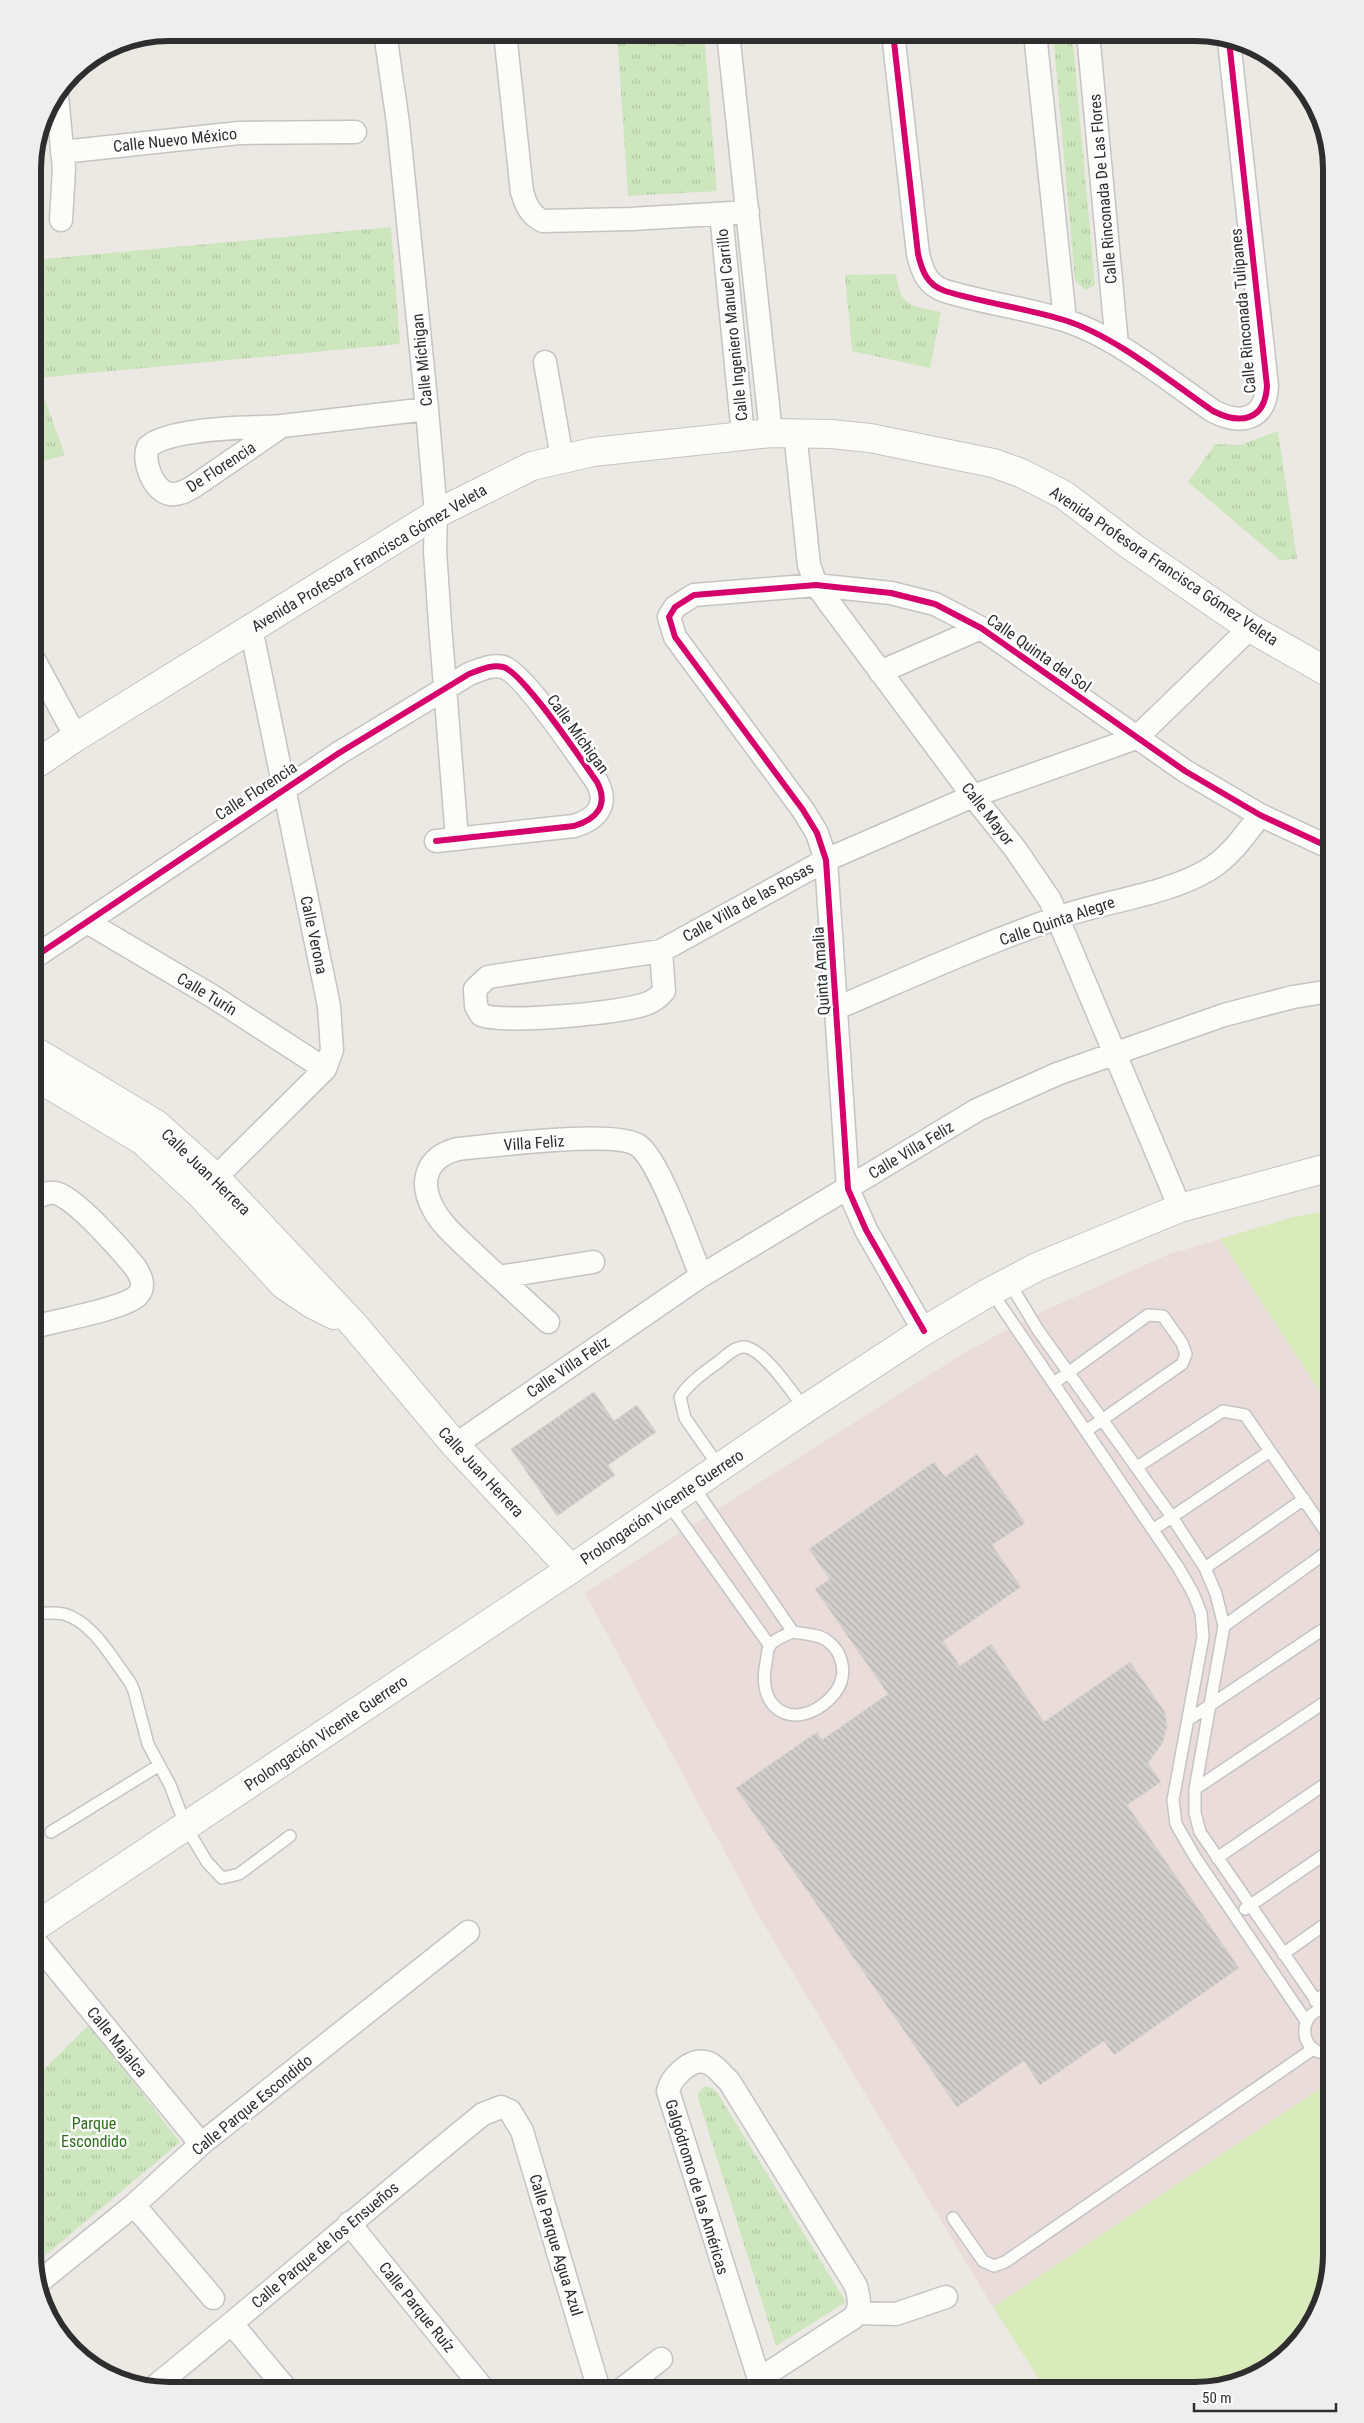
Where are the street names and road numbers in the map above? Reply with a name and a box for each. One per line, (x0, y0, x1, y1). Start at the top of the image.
street label: Calle Rinconada De Las Flores (1085, 93, 1121, 285)
street label: Calle Nuevo México (112, 124, 238, 156)
street label: Calle Ingeniero Manuel Carrillo (712, 228, 752, 422)
street label: Calle Rinconada Tulipanes (1226, 228, 1260, 394)
street label: Calle Míchigan (408, 313, 436, 407)
street label: De Florencia (183, 438, 259, 496)
street label: Avenida Profesora Francisca Gómez Veleta (248, 480, 490, 636)
street label: Avenida Profesora Francisca Gómez Veleta (1046, 482, 1282, 650)
street label: Calle Quinta del Sol (983, 610, 1095, 696)
street label: Calle Míchigan (543, 691, 613, 777)
street label: Calle Florencia (212, 758, 300, 824)
street label: Calle Mayor (958, 779, 1018, 849)
street label: Calle Villa de las Rosas (679, 858, 817, 946)
street label: Calle Quinta Alegre (997, 892, 1117, 950)
street label: Calle Verona (296, 894, 332, 976)
street label: Quinta Amalia (808, 926, 834, 1016)
street label: Calle Turín (174, 969, 240, 1019)
street label: Calle Villa Feliz (865, 1117, 957, 1183)
street label: Calle Juan Herrera (157, 1125, 255, 1219)
street label: Villa Feliz (503, 1131, 565, 1155)
street label: Calle Villa Feliz (523, 1332, 613, 1402)
street label: Calle Juan Herrera (434, 1423, 528, 1521)
street label: Prolongación Vicente Guerrero (577, 1445, 747, 1569)
street label: Prolongación Vicente Guerrero (241, 1671, 411, 1795)
street label: Calle Majalca (83, 2003, 151, 2081)
street label: Calle Parque Escondido (188, 2051, 316, 2159)
street label: Galgódromo de las Américas (661, 2097, 733, 2277)
street label: Calle Parque Agua Azul (525, 2172, 587, 2318)
street label: Calle Parque de los Ensueños (247, 2178, 403, 2312)
street label: Calle Parque Ruíz (375, 2258, 459, 2356)

